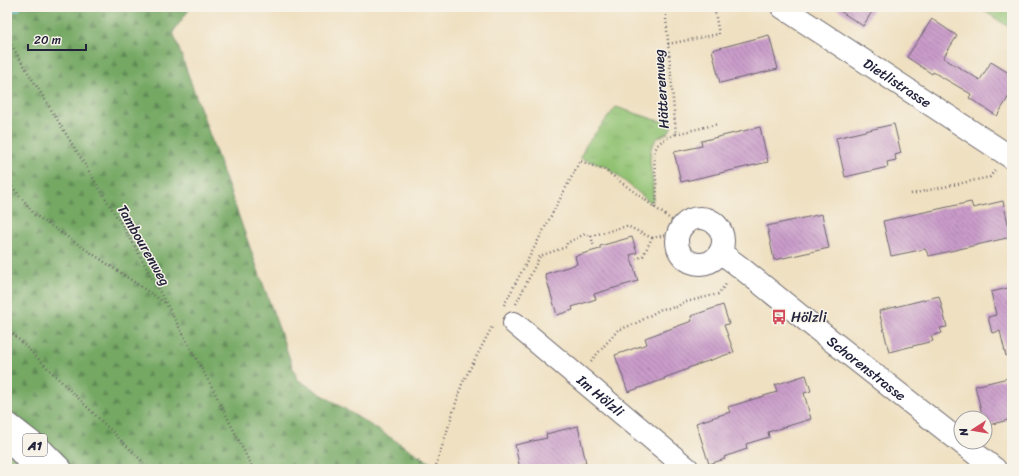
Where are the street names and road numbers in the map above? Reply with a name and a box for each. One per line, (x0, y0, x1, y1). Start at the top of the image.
street label: Hätterenweg (646, 48, 677, 130)
street label: Dietlistrasse (858, 51, 936, 115)
street label: Tambourenweg (110, 200, 177, 291)
street label: Schorenstrasse (821, 329, 911, 408)
street label: Im Hölzli (570, 368, 630, 424)
road number: A1 (23, 434, 47, 456)

